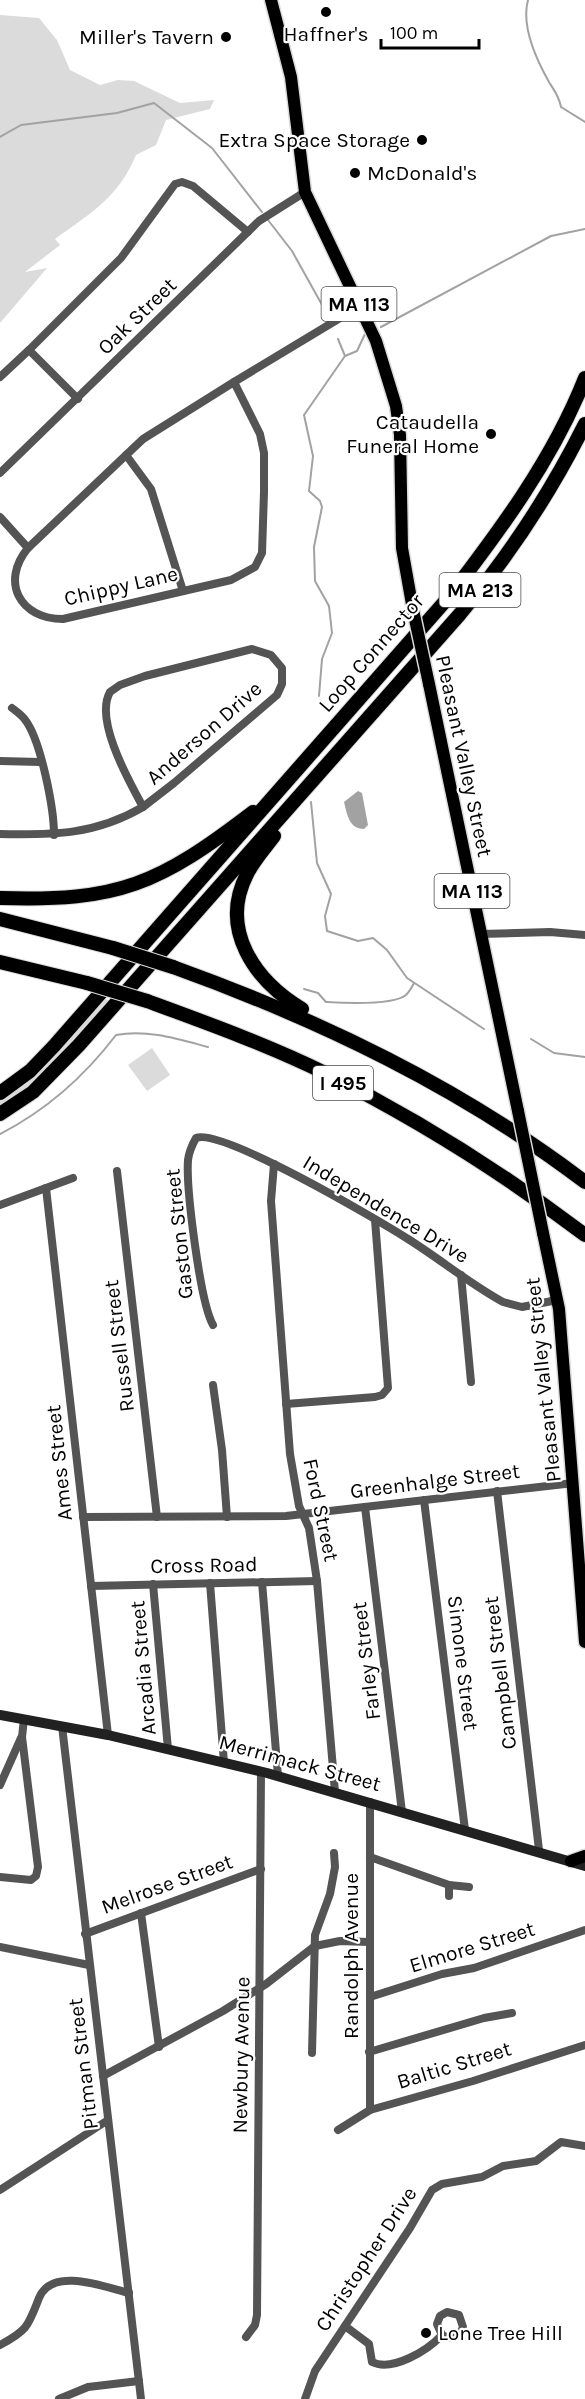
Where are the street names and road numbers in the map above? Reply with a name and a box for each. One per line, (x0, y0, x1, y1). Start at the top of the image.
street label: Oak Street (93, 273, 181, 359)
road number: MA 113 (322, 287, 397, 321)
street label: Chippy Lane (62, 561, 180, 611)
road number: MA 213 (440, 573, 520, 607)
street label: Loop Connector (313, 589, 429, 717)
street label: Pleasant Valley Street (431, 653, 497, 859)
street label: Anderson Drive (141, 676, 267, 790)
road number: MA 113 (434, 874, 510, 908)
road number: I 495 (313, 1066, 373, 1100)
street label: Independence Drive (299, 1150, 473, 1268)
street label: Gaston Street (160, 1168, 198, 1300)
street label: Pleasant Valley Street (520, 1276, 566, 1484)
street label: Russell Street (99, 1279, 139, 1413)
street label: Ames Street (41, 1404, 77, 1522)
street label: Ford Street (298, 1456, 344, 1564)
street label: Greenhalge Street (349, 1459, 521, 1503)
street label: Cross Road (150, 1552, 258, 1578)
street label: Simone Street (443, 1594, 483, 1732)
street label: Campbell Street (479, 1595, 521, 1751)
street label: Arcadia Street (125, 1600, 161, 1736)
street label: Farley Street (347, 1601, 385, 1721)
street label: Merrimack Street (216, 1730, 384, 1796)
street label: Melrose Street (98, 1849, 236, 1919)
street label: Randolph Avenue (339, 1873, 363, 2039)
street label: Elmore Street (406, 1917, 538, 1977)
street label: Newbury Avenue (228, 1976, 254, 2134)
street label: Pitman Street (63, 1997, 103, 2131)
street label: Baltic Street (394, 2036, 514, 2094)
street label: Christopher Drive (310, 2182, 422, 2336)

